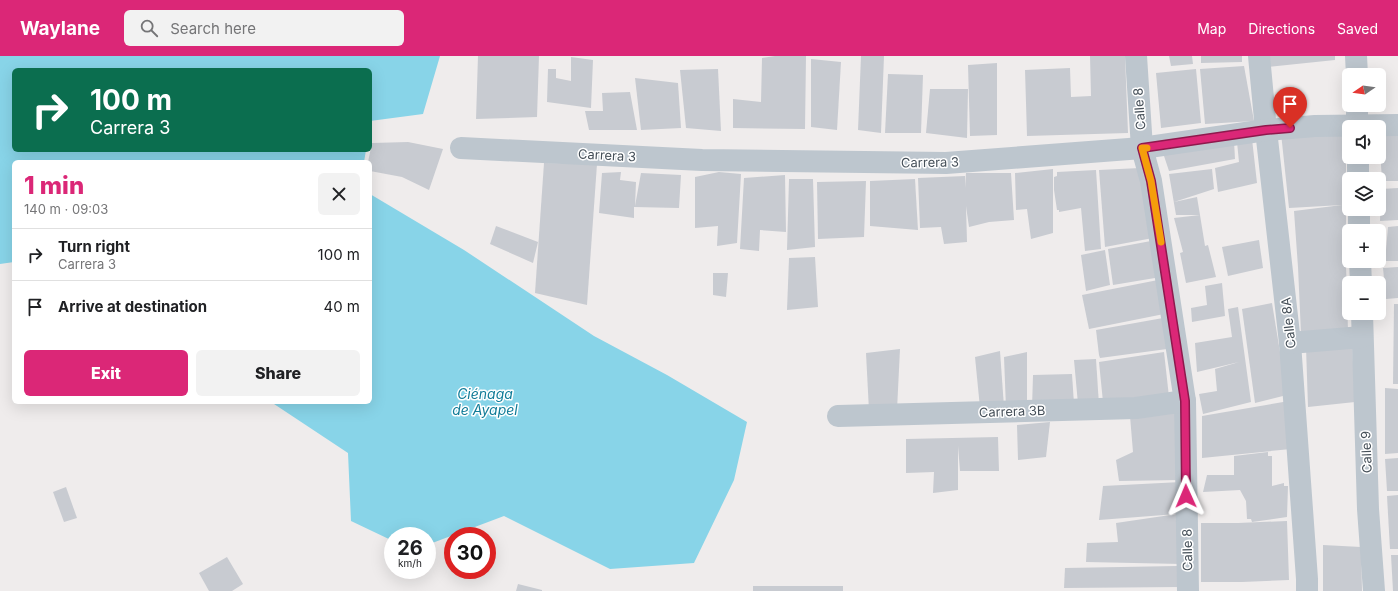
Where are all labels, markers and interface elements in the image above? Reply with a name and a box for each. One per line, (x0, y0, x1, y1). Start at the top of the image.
search box (124, 10, 404, 46)
text: Waylane (20, 17, 100, 40)
icon: search (138, 17, 160, 39)
text: Search here (170, 19, 256, 38)
text: Map (1197, 20, 1226, 37)
text: Directions (1248, 20, 1315, 37)
text: Saved (1337, 20, 1378, 37)
north arrow (1342, 68, 1386, 112)
map controls (1342, 68, 1386, 320)
text: 100 m (90, 83, 172, 117)
icon: right (24, 84, 76, 136)
street label: Calle 8 (1130, 87, 1148, 131)
pin (1273, 87, 1307, 128)
icon: arrive (1279, 93, 1301, 115)
text: Carrera 3 (90, 117, 170, 138)
button: sound (1342, 120, 1386, 164)
street label: Carrera 3 (578, 145, 636, 165)
street label: Carrera 3 (901, 153, 959, 171)
text: 1 min (24, 171, 84, 200)
button: layers (1342, 172, 1386, 216)
button: close (318, 173, 360, 215)
text: 140 m · 09:03 (24, 201, 108, 217)
button: + (1342, 224, 1386, 268)
text: Turn right (58, 237, 130, 256)
icon: right (24, 244, 46, 266)
text: 100 m (318, 245, 360, 264)
text: Carrera 3 (58, 256, 116, 272)
button: − (1342, 276, 1386, 320)
icon: arrive (24, 296, 46, 318)
text: Arrive at destination (58, 297, 207, 316)
text: 40 m (323, 297, 360, 316)
street label: Calle 8A (1277, 297, 1299, 349)
button: Exit (24, 350, 188, 396)
button: Share (196, 350, 360, 396)
water label: Ciénaga de Ayapel (452, 385, 518, 418)
street label: Carrera 3B (978, 402, 1046, 420)
street label: Calle 9 (1357, 431, 1375, 473)
position arrow (1165, 475, 1207, 517)
speed limit sign: 30 (444, 527, 496, 579)
street label: Calle 8 (1179, 529, 1195, 571)
text: 26 (397, 536, 423, 560)
text: km/h (398, 557, 422, 569)

